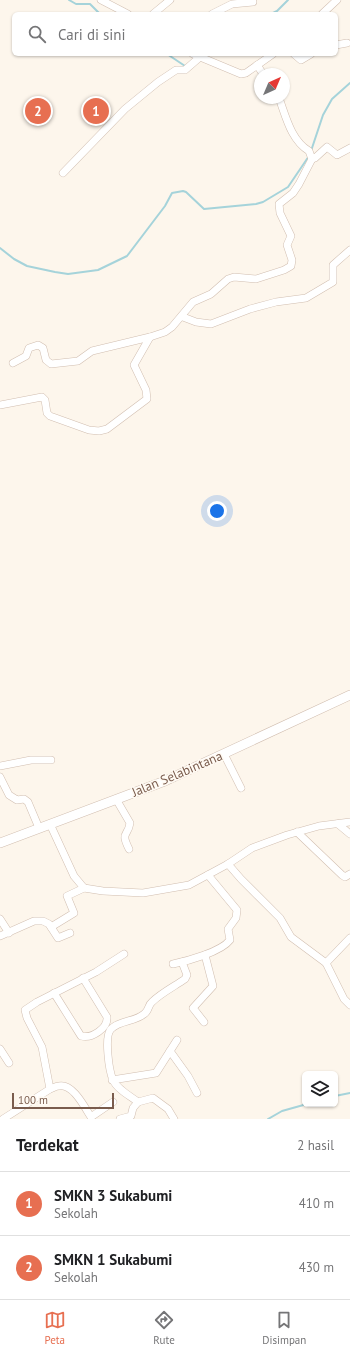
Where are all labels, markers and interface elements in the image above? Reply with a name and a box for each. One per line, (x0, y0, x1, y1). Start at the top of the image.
search box (12, 12, 338, 56)
icon: search (26, 23, 48, 45)
text: Cari di sini (58, 25, 126, 44)
north arrow (254, 68, 290, 104)
pin: 2 (25, 96, 51, 126)
pin: 1 (83, 96, 109, 126)
your location (207, 501, 227, 521)
street label: Jalan Selabintana (128, 747, 225, 801)
map controls (302, 1071, 338, 1107)
button: layers (302, 1071, 338, 1107)
scale bar (12, 1091, 114, 1110)
text: 100 m (18, 1093, 48, 1107)
text: Terdekat (16, 1134, 79, 1156)
text: 2 hasil (297, 1137, 334, 1154)
text: SMKN 3 Sukabumi (54, 1186, 172, 1205)
text: 1 (25, 1195, 33, 1212)
text: 410 m (299, 1195, 334, 1212)
text: Sekolah (54, 1205, 98, 1222)
text: SMKN 1 Sukabumi (54, 1250, 172, 1269)
text: 2 (25, 1259, 33, 1276)
text: 430 m (299, 1259, 334, 1276)
text: Sekolah (54, 1269, 98, 1286)
tab: Peta (44, 1309, 66, 1347)
tab: Rute (153, 1309, 175, 1347)
tab: Disimpan (262, 1309, 306, 1347)

